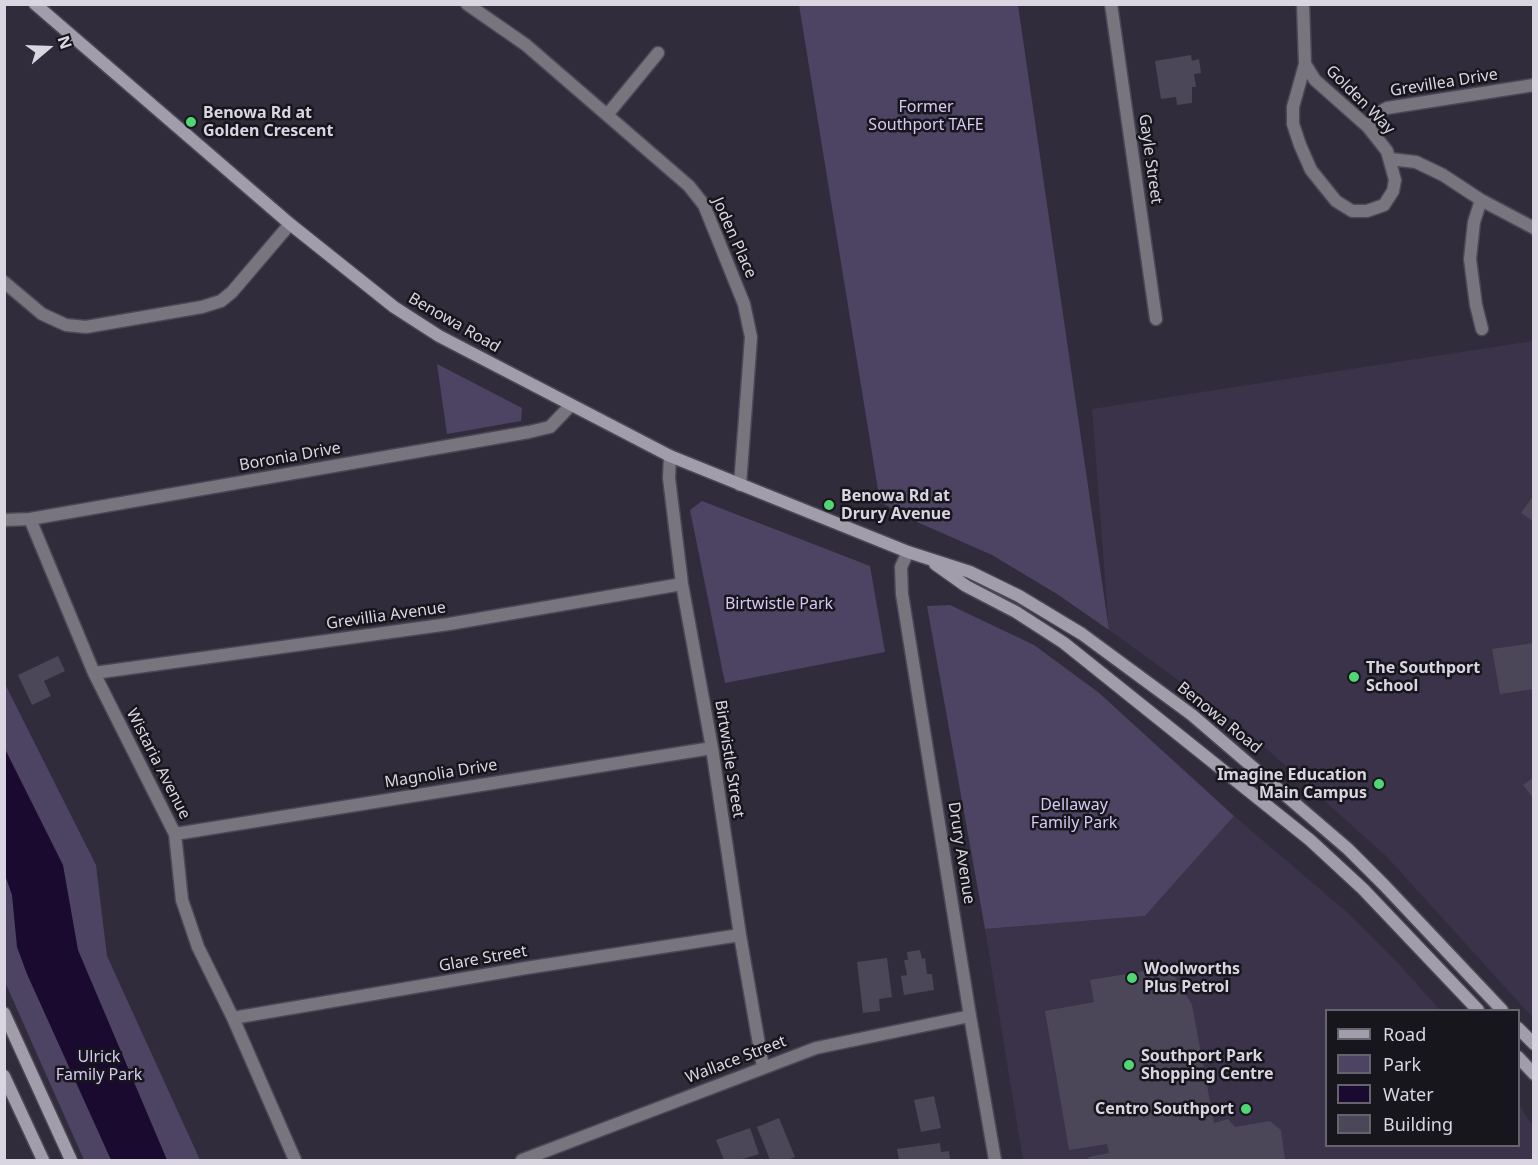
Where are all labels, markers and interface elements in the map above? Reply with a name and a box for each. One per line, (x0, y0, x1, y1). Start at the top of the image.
north arrow (18, 18, 78, 78)
text: N (52, 32, 78, 52)
street label: Golden Way (1321, 61, 1399, 139)
street label: Grevillea Drive (1389, 65, 1499, 101)
park label: Former Southport TAFE (868, 97, 984, 135)
place label: Benowa Rd at Golden Crescent (203, 103, 333, 141)
street label: Gayle Street (1134, 113, 1166, 205)
marker: Benowa Rd at Golden Crescent (184, 115, 198, 129)
street label: Joden Place (708, 195, 760, 281)
street label: Benowa Road (405, 289, 503, 357)
street label: Boronia Drive (238, 439, 342, 475)
place label: Benowa Rd at Drury Avenue (841, 486, 951, 524)
marker: Benowa Rd at Drury Avenue (822, 498, 836, 512)
park label: Birtwistle Park (725, 594, 833, 614)
street label: Grevillia Avenue (325, 598, 447, 634)
place label: The Southport School (1366, 658, 1480, 696)
marker: The Southport School (1347, 670, 1361, 684)
street label: Benowa Road (1173, 678, 1265, 758)
street label: Birtwistle Street (710, 699, 748, 819)
street label: Wistaria Avenue (122, 706, 194, 822)
street label: Magnolia Drive (383, 756, 499, 792)
place label: Imagine Education Main Campus (1217, 765, 1367, 803)
marker: Imagine Education Main Campus (1372, 777, 1386, 791)
park label: Dellaway Family Park (1031, 795, 1117, 833)
street label: Drury Avenue (943, 800, 979, 906)
street label: Glare Street (438, 942, 528, 976)
place label: Woolworths Plus Petrol (1144, 959, 1240, 997)
marker: Woolworths Plus Petrol (1125, 971, 1139, 985)
legend (1325, 1009, 1520, 1147)
text: Road (1383, 1022, 1426, 1046)
street label: Wallace Street (683, 1032, 789, 1088)
place label: Southport Park Shopping Centre (1141, 1046, 1273, 1084)
park label: Ulrick Family Park (56, 1047, 142, 1085)
text: Park (1383, 1052, 1421, 1076)
marker: Southport Park Shopping Centre (1122, 1058, 1136, 1072)
text: Water (1383, 1082, 1434, 1106)
place label: Centro Southport (1095, 1099, 1234, 1119)
marker: Centro Southport (1239, 1102, 1253, 1116)
text: Building (1383, 1112, 1453, 1136)

